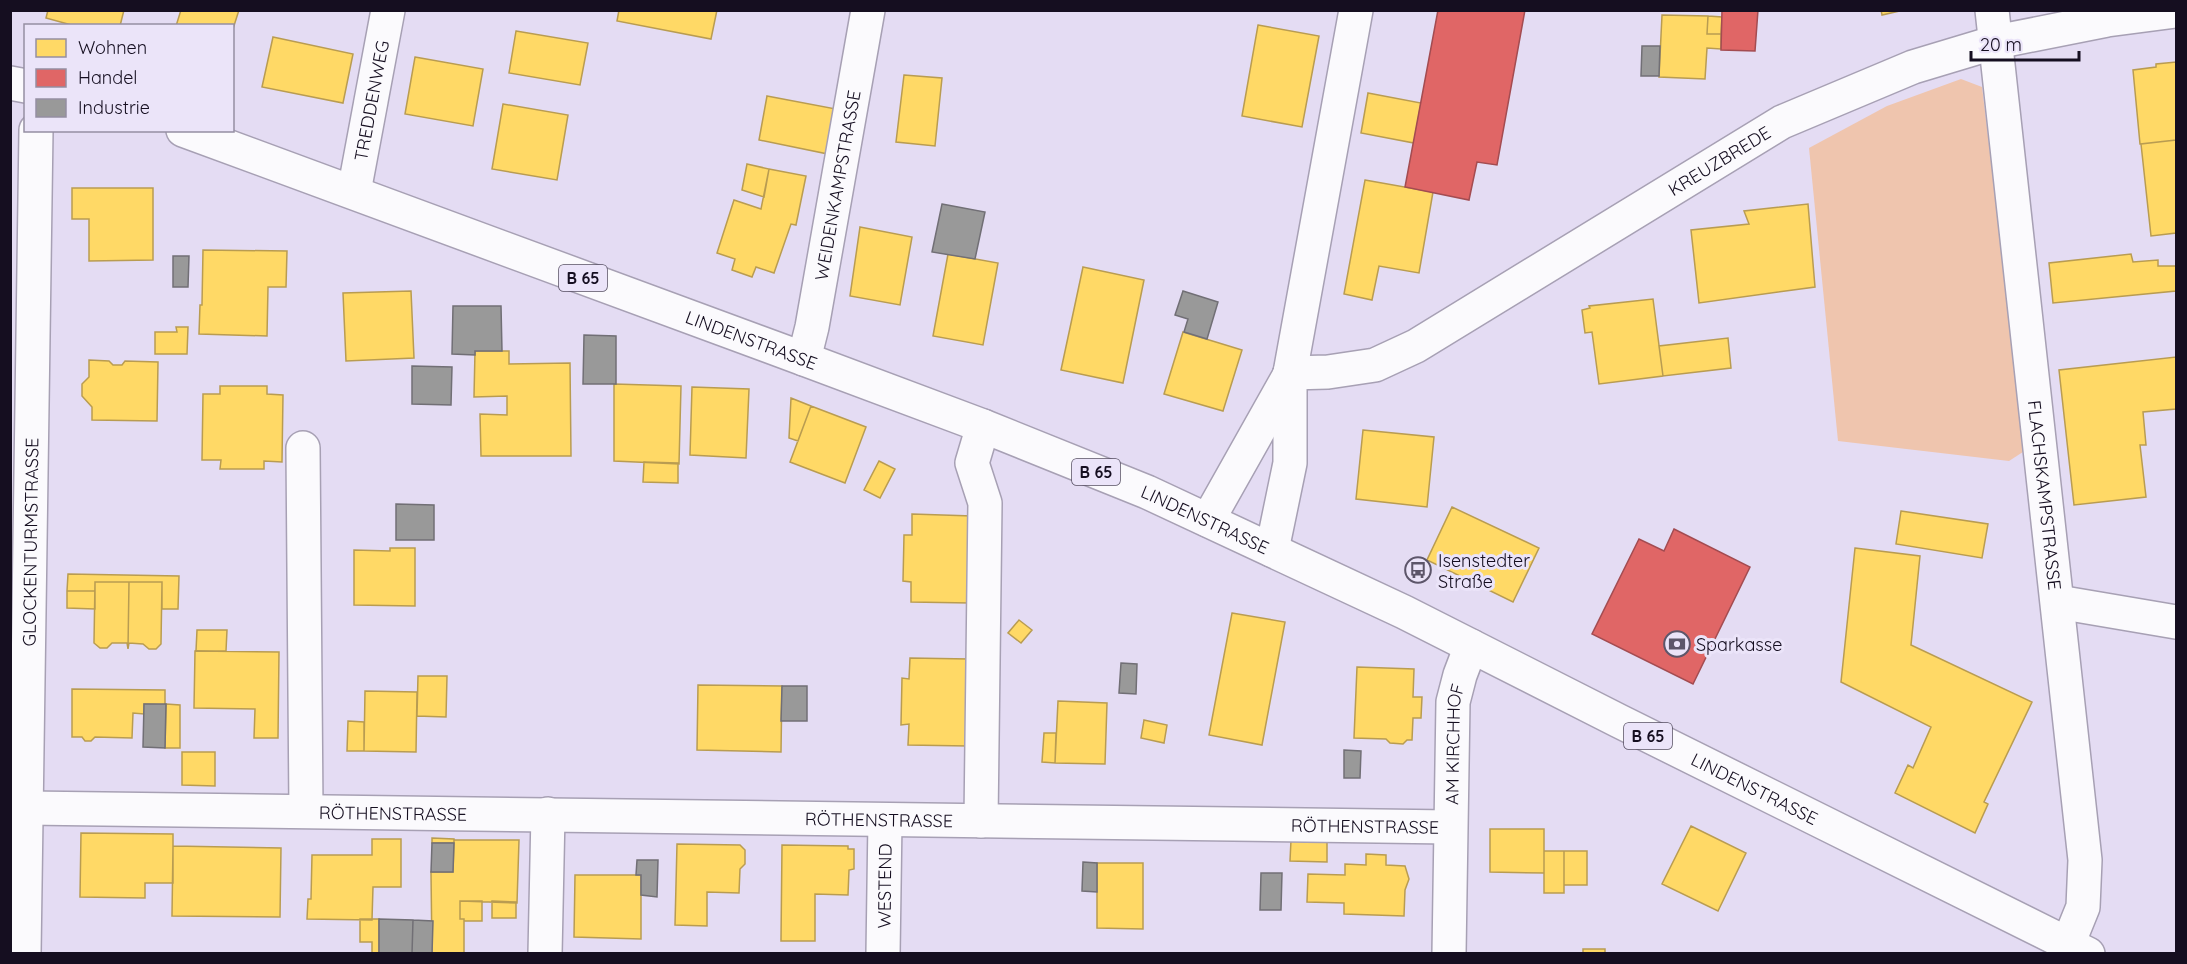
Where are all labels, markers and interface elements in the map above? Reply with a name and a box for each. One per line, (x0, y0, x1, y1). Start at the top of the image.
legend (24, 24, 234, 132)
scale bar (1971, 24, 2079, 62)
text: 20 m (1980, 33, 2022, 56)
text: Wohnen (78, 36, 147, 59)
street label: TREDDENWEG (349, 38, 394, 163)
text: Handel (78, 66, 138, 89)
street label: WEIDENKAMPSTRASSE (809, 88, 865, 282)
text: Industrie (78, 96, 150, 119)
street label: KREUZBREDE (1664, 120, 1775, 201)
road number: B 65 (559, 265, 607, 291)
street label: LINDENSTRASSE (683, 305, 821, 374)
street label: FLACHSKAMPSTRASSE (2023, 399, 2067, 591)
street label: GLOCKENTURMSTRASSE (17, 437, 43, 647)
road number: B 65 (1072, 459, 1120, 485)
street label: LINDENSTRASSE (1138, 479, 1273, 559)
place label: Isenstedter Straße (1438, 549, 1530, 593)
bus stop icon: Isenstedter Straße (1403, 555, 1433, 585)
bank icon: Sparkasse (1662, 629, 1692, 659)
place label: Sparkasse (1696, 633, 1782, 656)
street label: AM KIRCHHOF (1440, 681, 1469, 805)
road number: B 65 (1624, 723, 1672, 749)
street label: LINDENSTRASSE (1687, 747, 1822, 830)
street label: RÖTHENSTRASSE (319, 800, 467, 825)
street label: RÖTHENSTRASSE (805, 807, 953, 832)
street label: RÖTHENSTRASSE (1291, 813, 1439, 838)
street label: WESTEND (872, 843, 896, 929)

